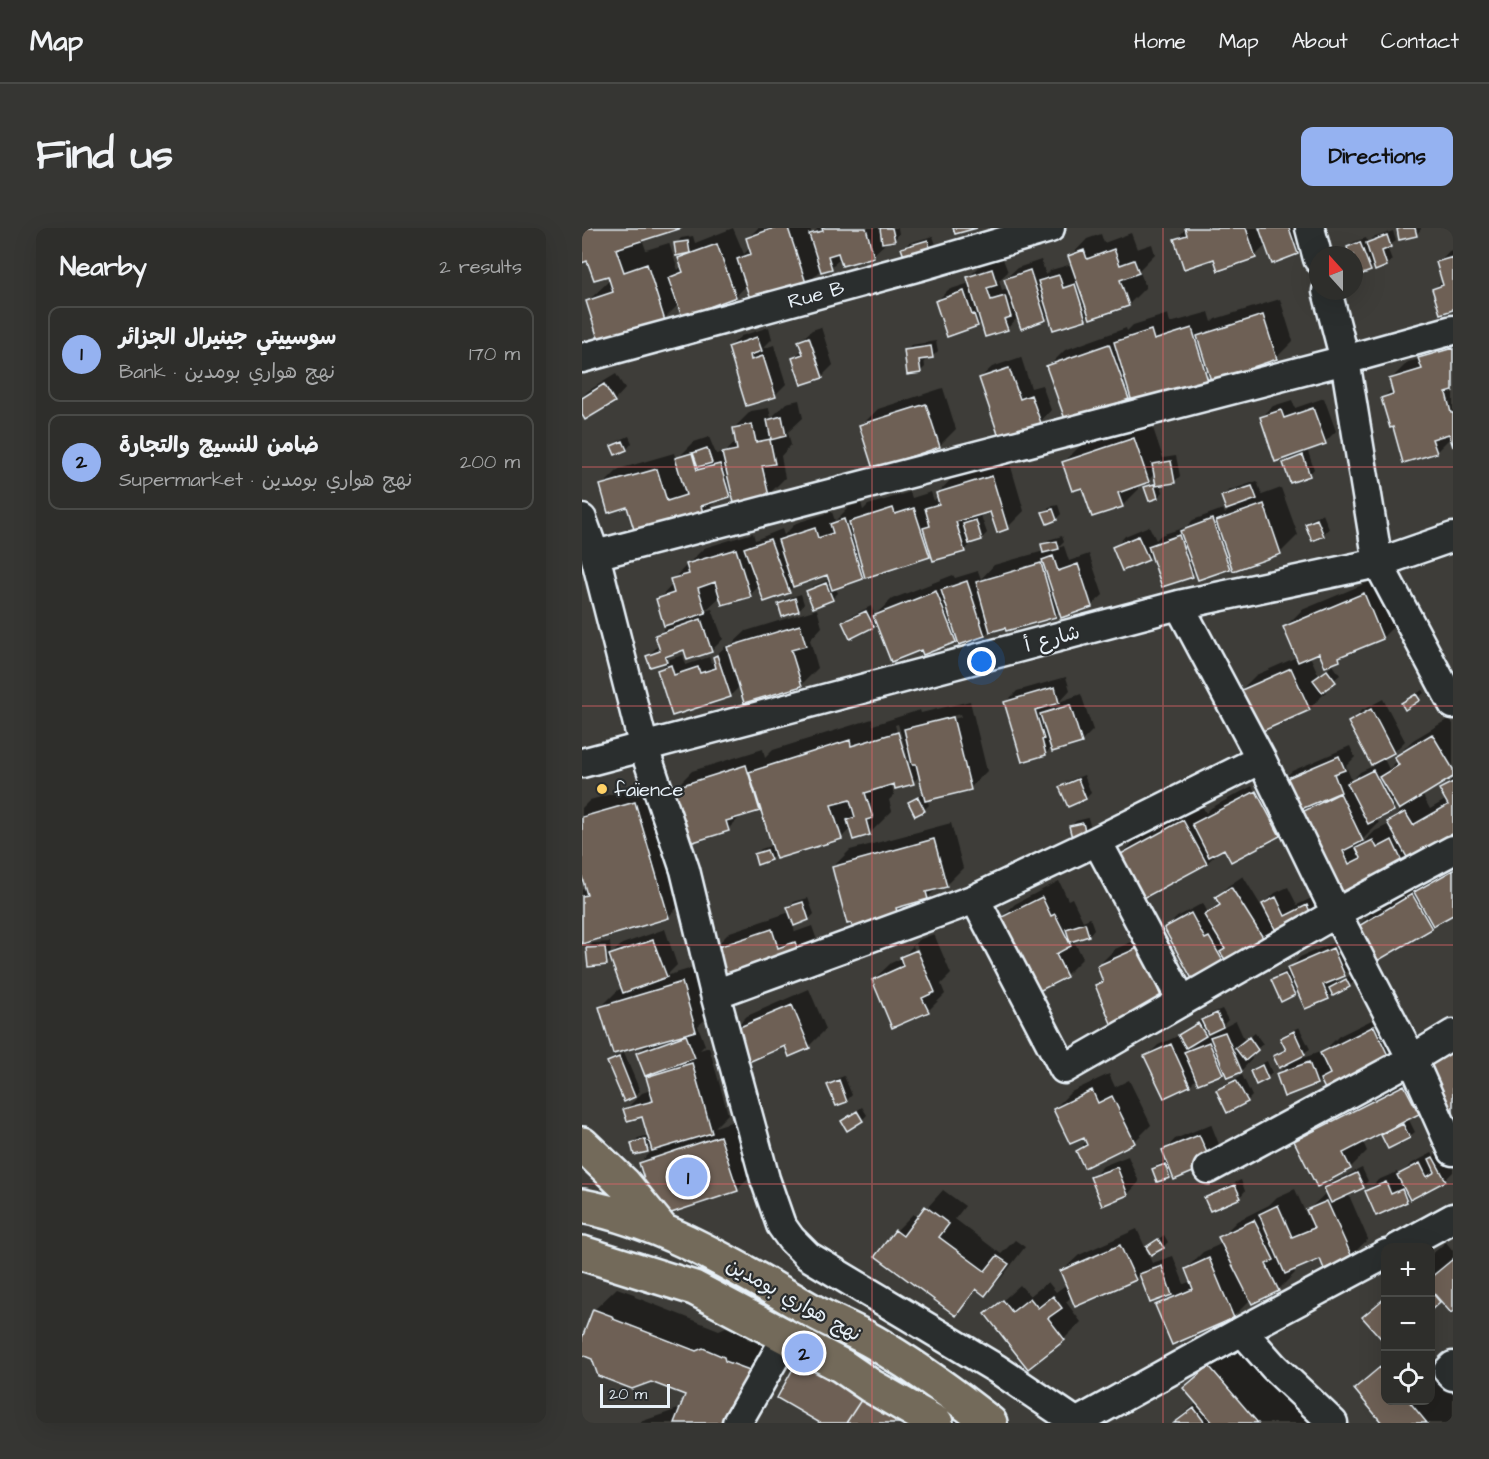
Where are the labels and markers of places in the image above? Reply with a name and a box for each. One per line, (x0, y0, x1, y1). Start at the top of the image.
place label: faïence (614, 776, 684, 804)
marker: faïence (595, 782, 609, 796)
pin: 1 (668, 1154, 708, 1200)
pin: 2 (784, 1330, 824, 1376)

